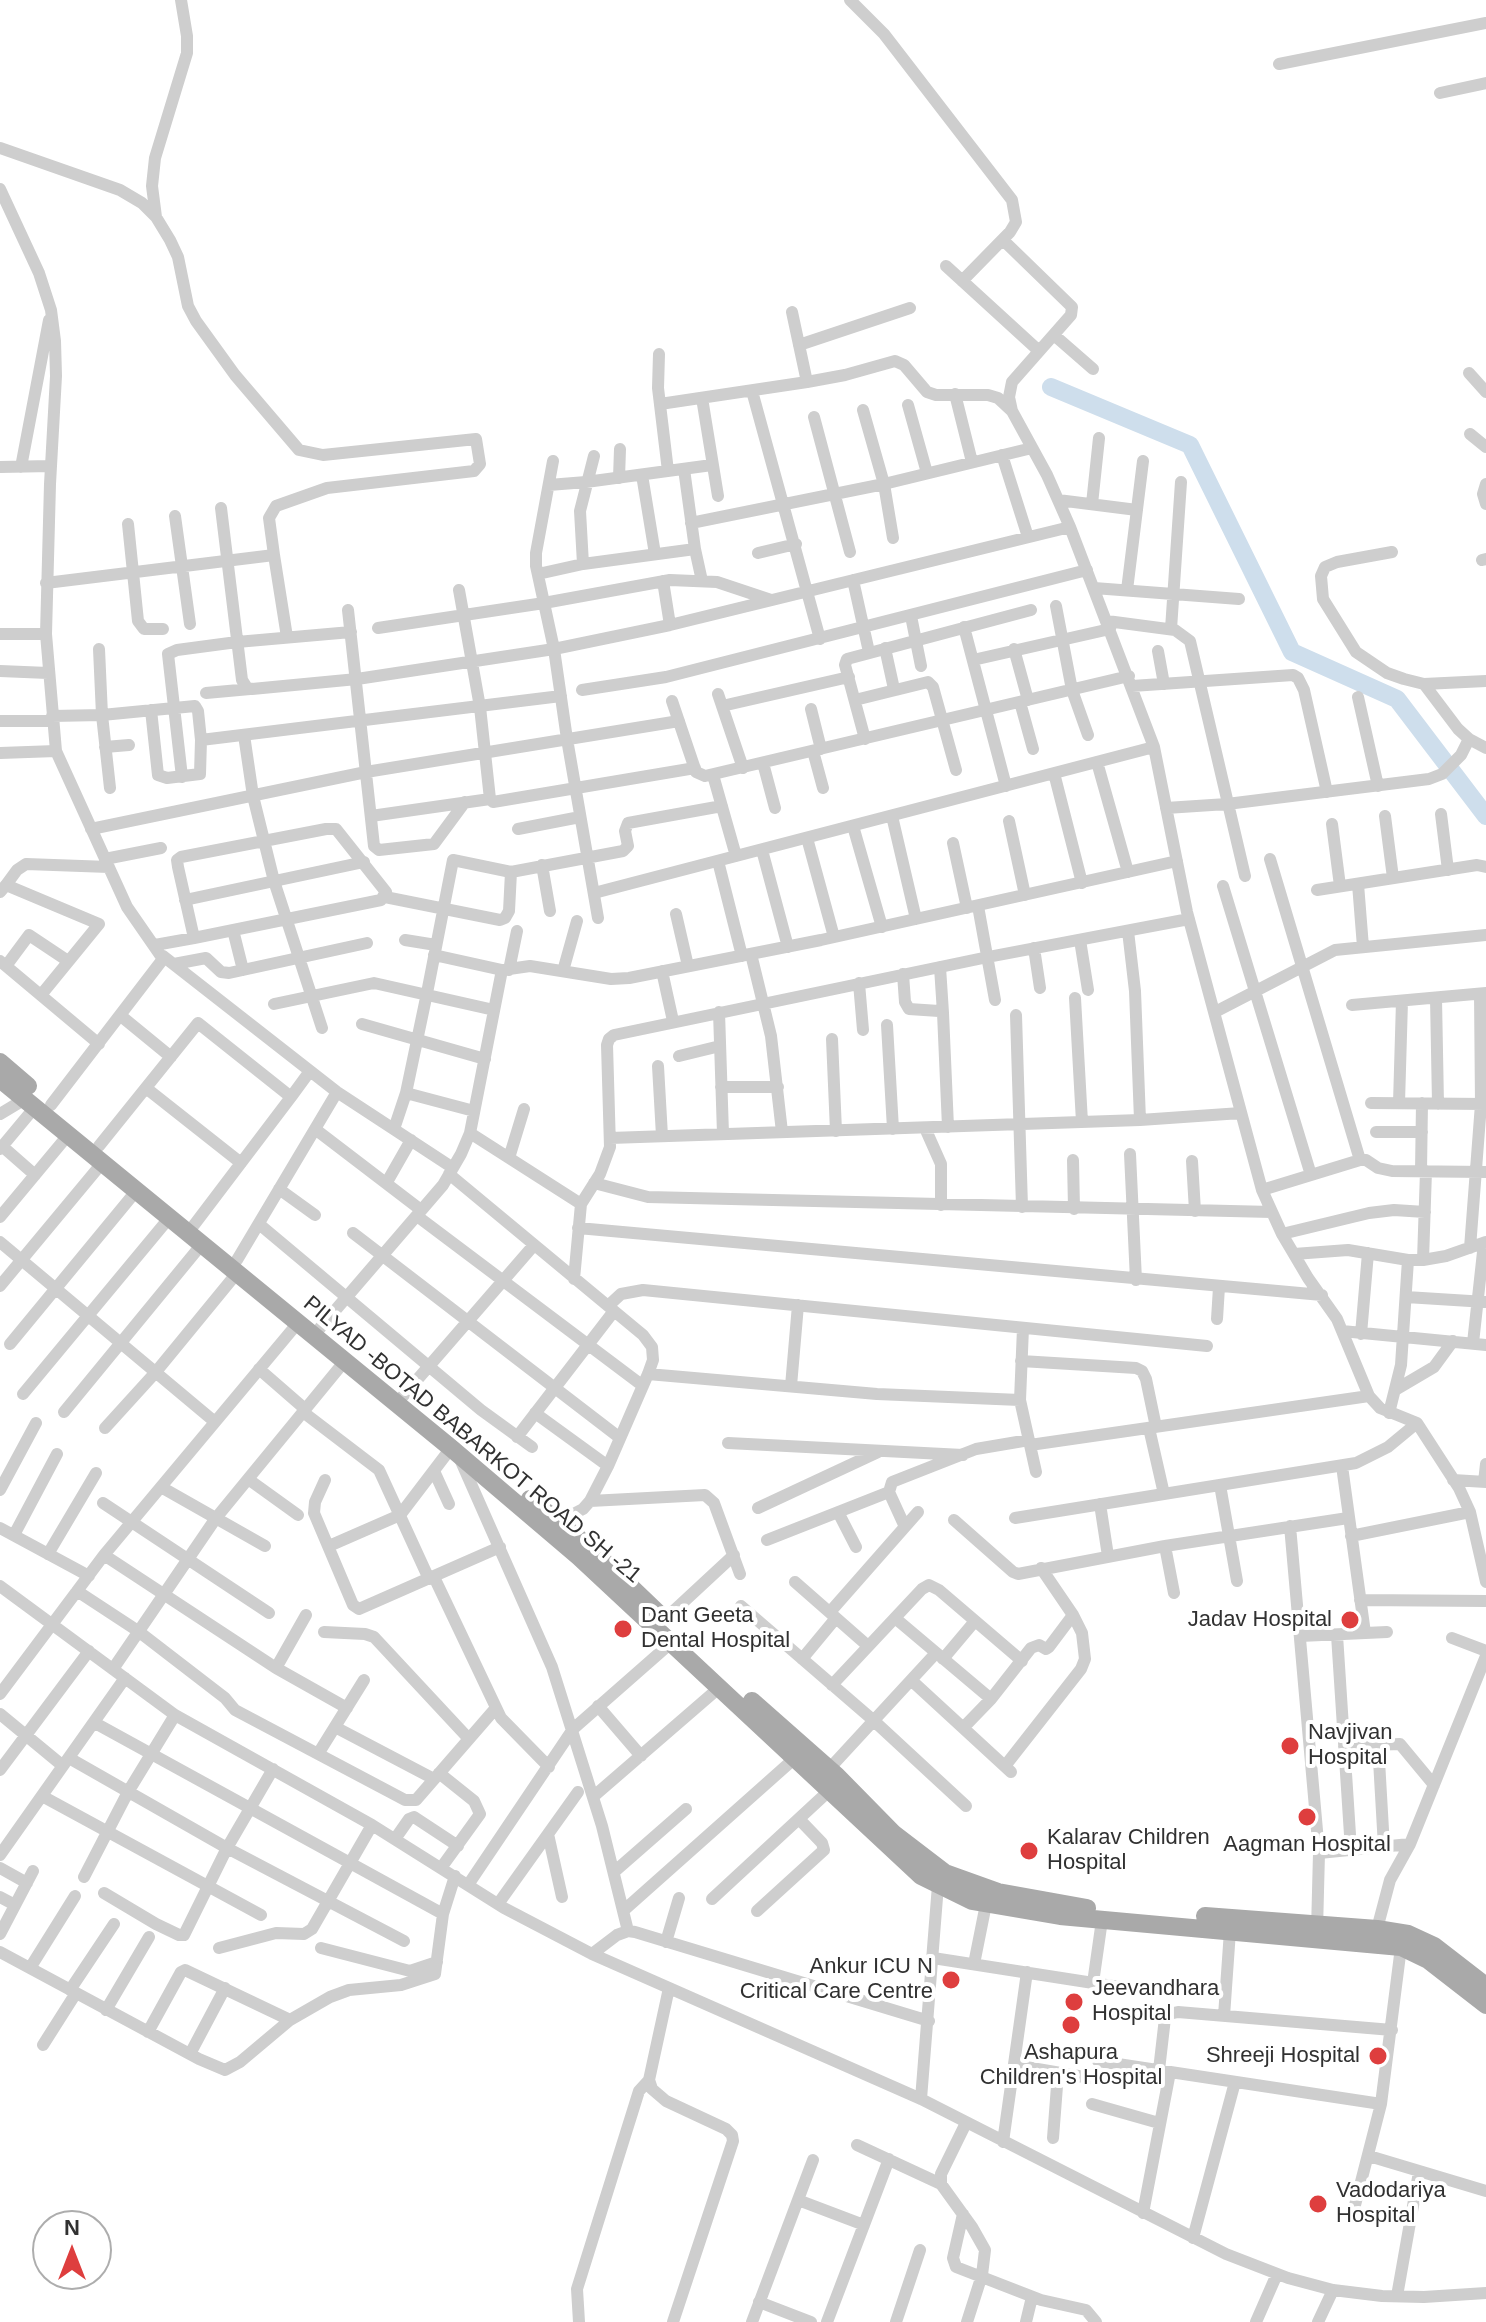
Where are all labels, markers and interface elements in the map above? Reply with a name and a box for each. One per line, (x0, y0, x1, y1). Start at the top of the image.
street label: PILYAD -BOTAD BABARKOT ROAD SH -21 (298, 1291, 646, 1589)
place label: Dant Geeta Dental Hospital (641, 1603, 790, 1654)
place label: Jadav Hospital (1188, 1607, 1332, 1633)
marker: Jadav Hospital (1339, 1609, 1361, 1631)
marker: Dant Geeta Dental Hospital (612, 1618, 634, 1640)
place label: Navjivan Hospital (1308, 1720, 1392, 1772)
marker: Navjivan Hospital (1279, 1735, 1301, 1757)
marker: Aagman Hospital (1296, 1806, 1318, 1828)
place label: Kalarav Children Hospital (1047, 1825, 1210, 1876)
place label: Aagman Hospital (1223, 1832, 1391, 1858)
marker: Kalarav Children Hospital (1018, 1840, 1040, 1862)
place label: Ankur ICU N Critical Care Centre (740, 1954, 933, 2006)
marker: Ankur ICU N Critical Care Centre (940, 1969, 962, 1991)
place label: Jeevandhara Hospital (1092, 1976, 1219, 2028)
marker: Jeevandhara Hospital (1063, 1991, 1085, 2013)
marker: Ashapura Children's Hospital (1060, 2014, 1082, 2036)
place label: Ashapura Children's Hospital (980, 2040, 1162, 2092)
place label: Shreeji Hospital (1206, 2043, 1360, 2069)
marker: Shreeji Hospital (1367, 2045, 1389, 2067)
place label: Vadodariya Hospital (1336, 2178, 1446, 2230)
marker: Vadodariya Hospital (1307, 2193, 1329, 2215)
north arrow (32, 2210, 112, 2290)
text: N (64, 2215, 80, 2240)

